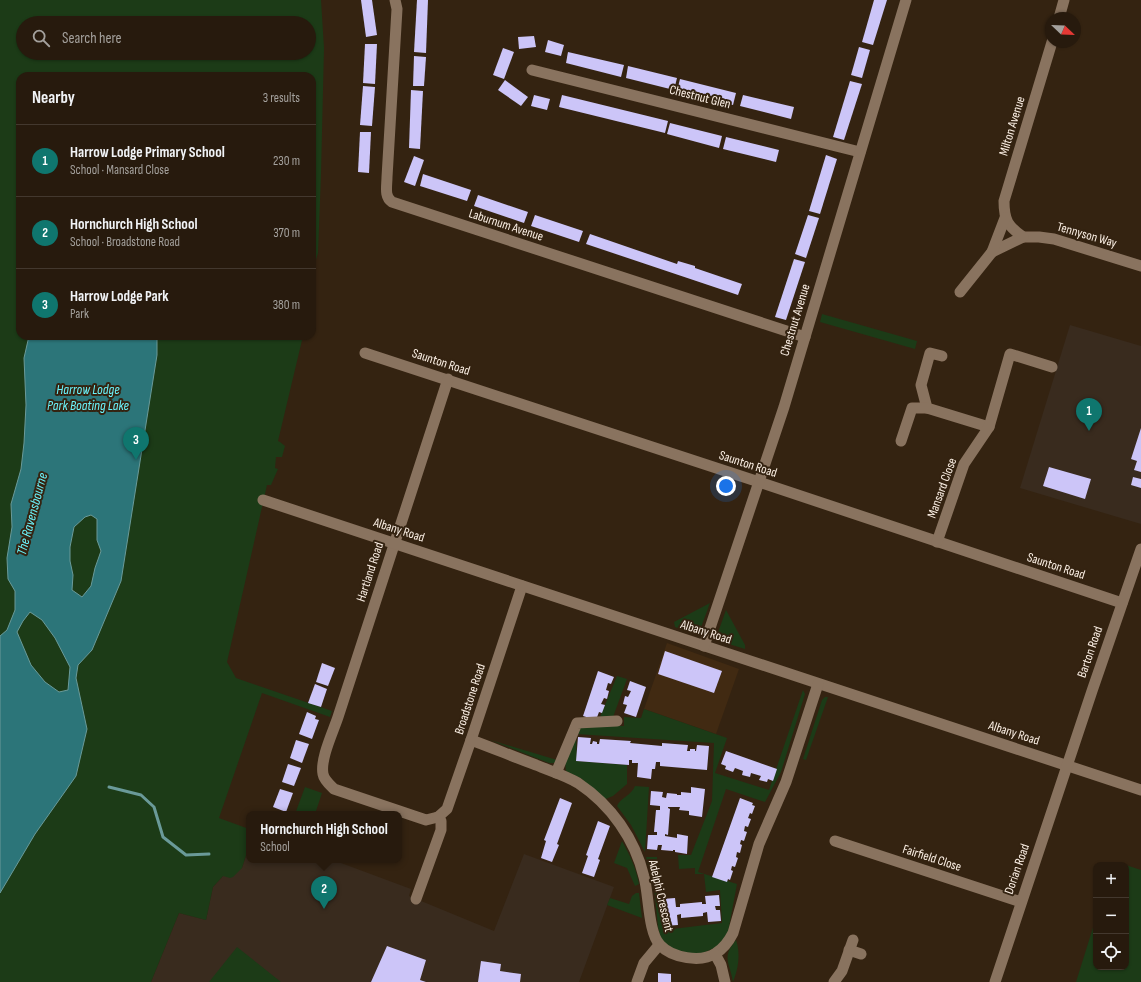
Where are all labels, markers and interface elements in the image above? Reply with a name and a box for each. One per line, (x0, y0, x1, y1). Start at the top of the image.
north arrow (1045, 12, 1081, 48)
search box (16, 16, 316, 60)
icon: search (30, 27, 52, 49)
text: Search here (62, 29, 122, 48)
street label: Chestnut Glen (668, 82, 732, 112)
text: Nearby (32, 88, 75, 108)
text: 3 results (263, 90, 300, 106)
street label: Milton Avenue (995, 94, 1029, 158)
text: Harrow Lodge Primary School (70, 143, 225, 162)
text: 1 (42, 153, 48, 169)
text: 230 m (273, 153, 300, 169)
text: School · Mansard Close (70, 162, 169, 178)
street label: Laburnum Avenue (467, 205, 545, 245)
text: Hornchurch High School (70, 215, 197, 234)
street label: Tennyson Way (1055, 219, 1119, 251)
text: 2 (42, 225, 48, 241)
text: 370 m (273, 225, 300, 241)
text: School · Broadstone Road (70, 234, 180, 250)
street label: Chestnut Avenue (776, 282, 814, 358)
text: Harrow Lodge Park (70, 287, 169, 306)
text: 3 (42, 297, 48, 313)
text: 380 m (273, 297, 300, 313)
text: Park (70, 306, 89, 322)
street label: Saunton Road (410, 345, 472, 379)
water label: Harrow Lodge Park Boating Lake (47, 381, 129, 414)
pin: 1 (1076, 398, 1102, 431)
pin: 3 (123, 427, 149, 460)
street label: Saunton Road (717, 447, 779, 481)
street label: Mansard Close (924, 456, 960, 520)
water label: The Ravensbourne (13, 470, 51, 557)
your location (716, 476, 736, 496)
street label: Albany Road (370, 514, 427, 546)
street label: Hartland Road (353, 540, 387, 604)
street label: Saunton Road (1025, 549, 1087, 583)
street label: Albany Road (677, 616, 734, 648)
street label: Barton Road (1074, 624, 1106, 680)
street label: Broadstone Road (451, 662, 489, 736)
street label: Albany Road (985, 717, 1042, 749)
popup (246, 811, 402, 863)
text: Hornchurch High School (260, 820, 388, 839)
text: School (260, 839, 290, 855)
street label: Fairfield Close (901, 841, 963, 875)
street label: Dorian Road (1001, 842, 1033, 896)
street label: Adelphi Crescent (645, 857, 677, 934)
map controls (1093, 862, 1129, 970)
button: + (1093, 862, 1129, 898)
pin: 2 (311, 876, 337, 909)
button: − (1093, 898, 1129, 934)
button: locate (1093, 934, 1129, 970)

